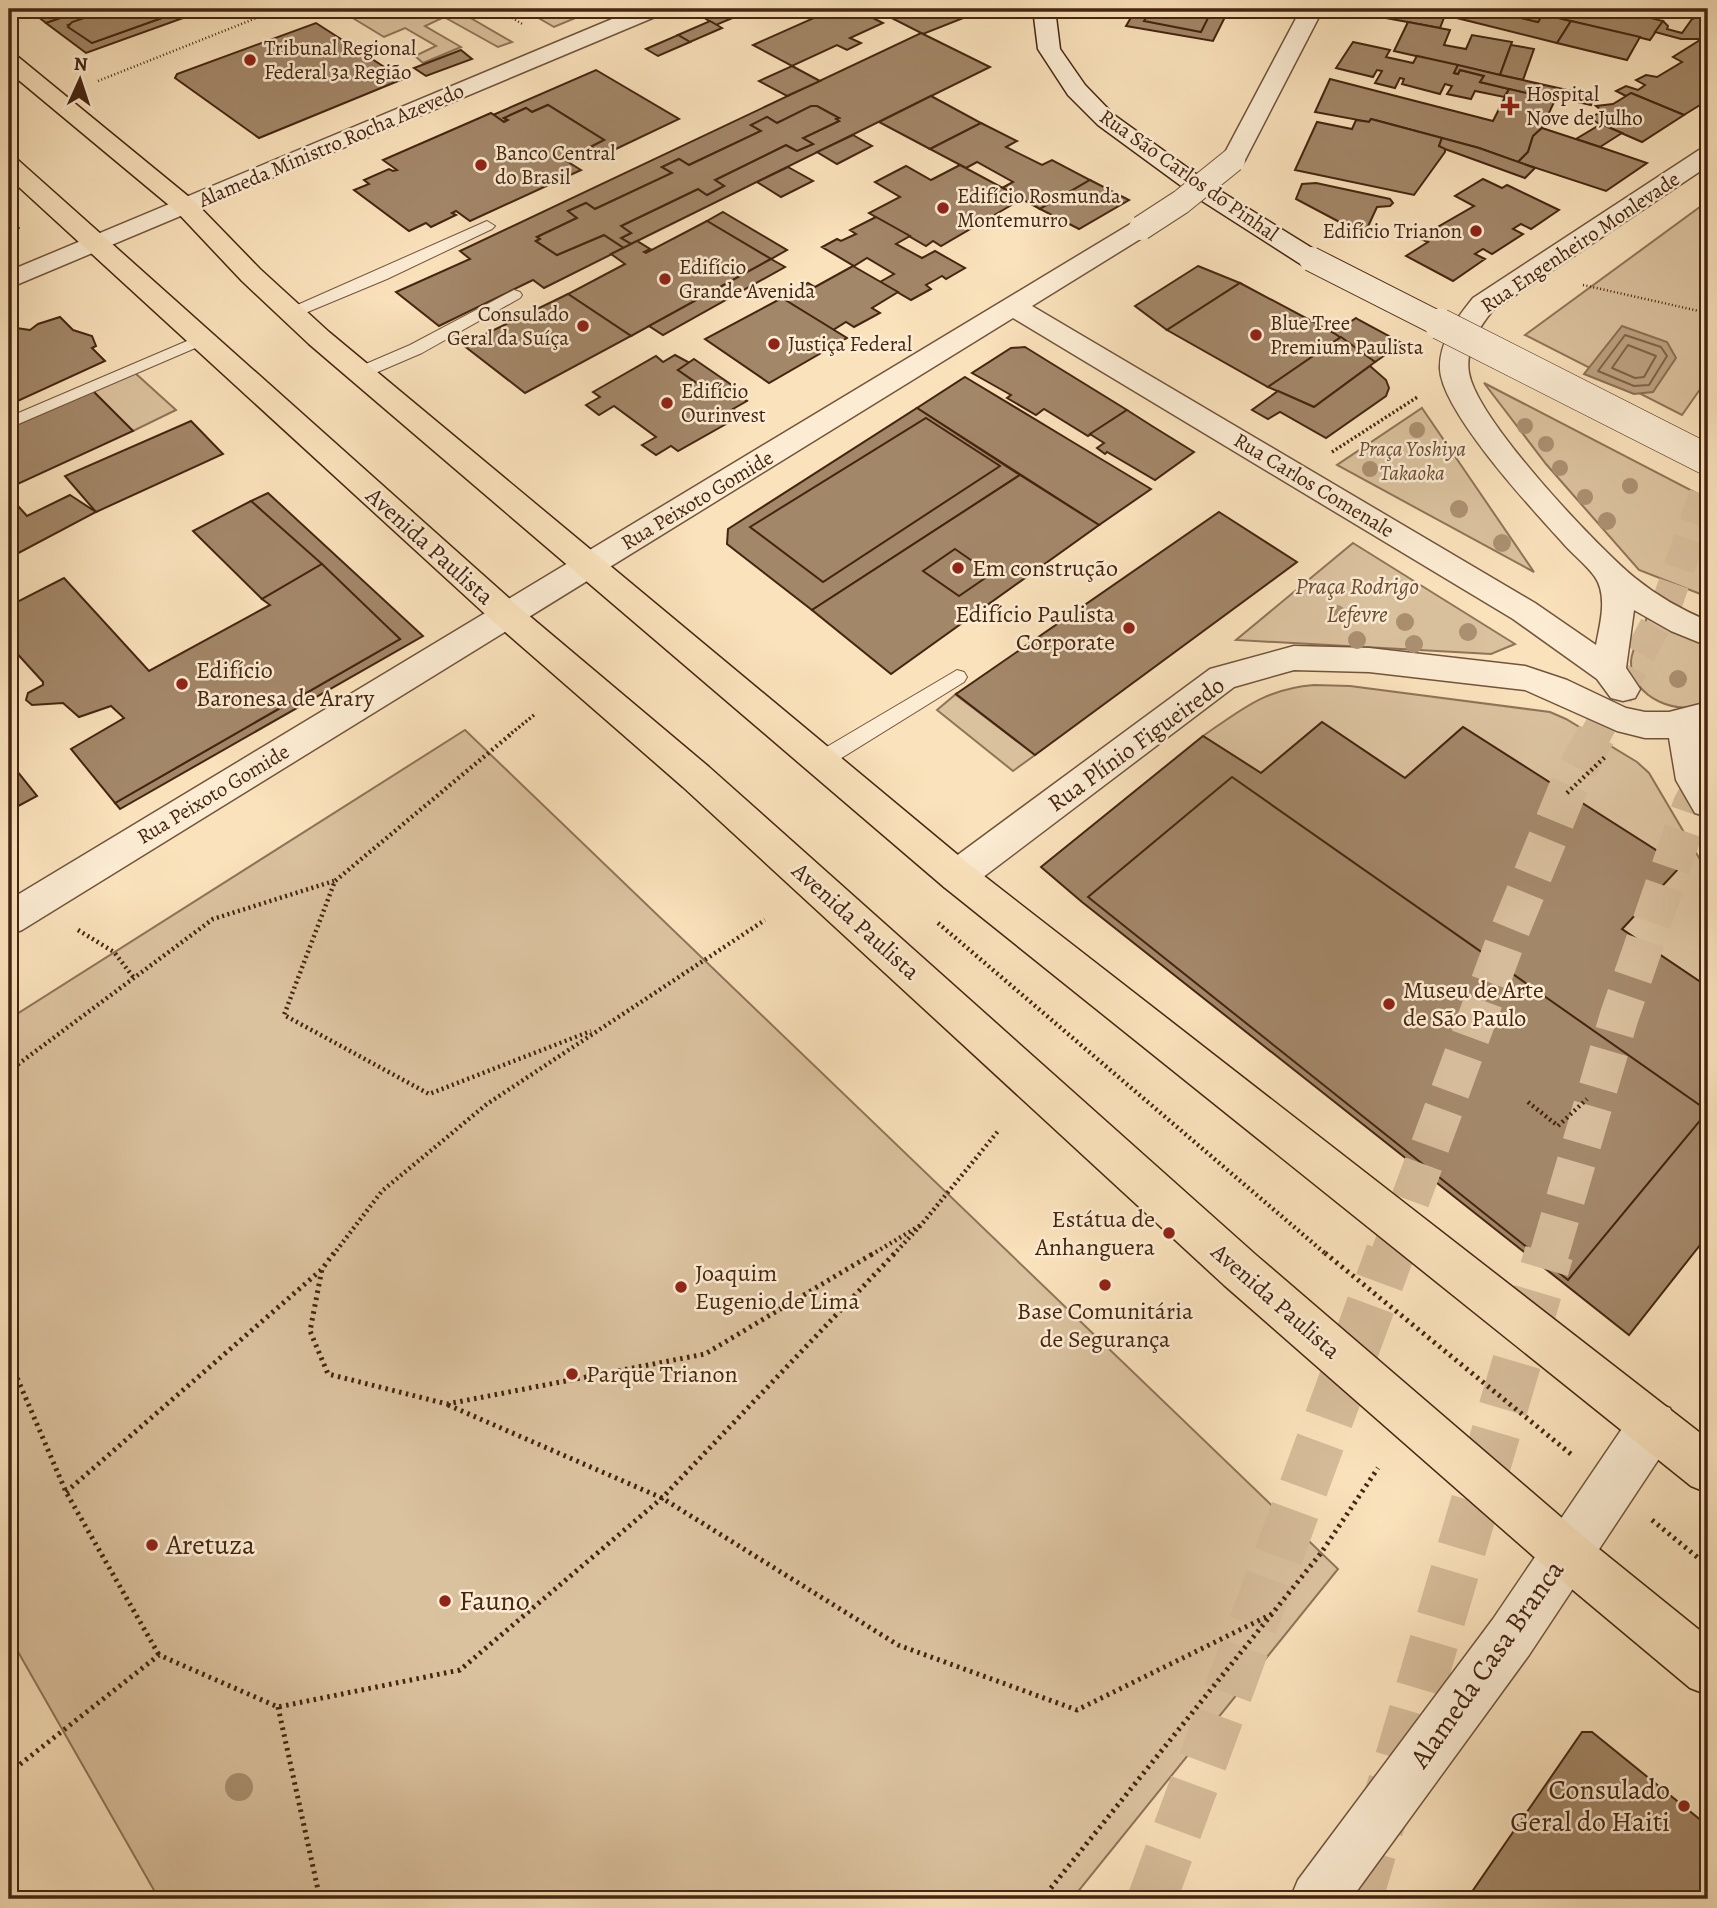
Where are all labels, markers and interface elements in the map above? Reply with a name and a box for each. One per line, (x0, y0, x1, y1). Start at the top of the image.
place label: Tribunal Regional Federal 3a Região (264, 34, 416, 86)
north arrow (46, 46, 116, 116)
text: N (73, 51, 89, 77)
marker: Tribunal Regional Federal 3a Região (242, 52, 258, 68)
street label: Alameda Ministro Rocha Azevedo (193, 76, 468, 214)
place label: Hospital Nove de Julho (1526, 80, 1643, 132)
marker: Hospital Nove de Julho (1500, 96, 1520, 116)
street label: Rua São Carlos do Pinhal (1094, 103, 1284, 247)
place label: Banco Central do Brasil (495, 139, 615, 191)
marker: Banco Central do Brasil (473, 157, 489, 173)
street label: Rua Engenheiro Monlevade (1475, 165, 1685, 319)
place label: Edifício Rosmunda Montemurro (957, 182, 1121, 234)
marker: Edifício Rosmunda Montemurro (935, 200, 951, 216)
place label: Edifício Trianon (1323, 217, 1462, 245)
marker: Edifício Trianon (1468, 223, 1484, 239)
place label: Edifício Grande Avenida (679, 253, 816, 305)
marker: Edifício Grande Avenida (657, 271, 673, 287)
place label: Consulado Geral da Suíça (447, 300, 569, 352)
place label: Blue Tree Premium Paulista (1270, 309, 1424, 361)
marker: Consulado Geral da Suíça (575, 318, 591, 334)
marker: Blue Tree Premium Paulista (1248, 327, 1264, 343)
place label: Justiça Federal (788, 330, 912, 358)
marker: Justiça Federal (766, 336, 782, 352)
place label: Edifício Ourinvest (681, 377, 766, 429)
marker: Edifício Ourinvest (659, 395, 675, 411)
street label: Rua Carlos Comenale (1229, 426, 1399, 544)
park label: Praça Yoshiya Takaoka (1358, 435, 1466, 487)
street label: Rua Peixoto Gomide (616, 443, 778, 557)
street label: Avenida Paulista (358, 479, 501, 613)
place label: Em construção (972, 552, 1118, 584)
marker: Em construção (950, 560, 966, 576)
park label: Praça Rodrigo Lefevre (1295, 570, 1419, 630)
place label: Edifício Paulista Corporate (955, 598, 1116, 658)
marker: Edifício Paulista Corporate (1121, 620, 1137, 636)
place label: Edifício Baronesa de Arary (196, 654, 375, 714)
street label: Rua Plínio Figueiredo (1041, 669, 1231, 819)
marker: Edifício Baronesa de Arary (174, 676, 190, 692)
street label: Rua Peixoto Gomide (132, 737, 294, 851)
street label: Avenida Paulista (784, 854, 927, 988)
place label: Museu de Arte de São Paulo (1403, 974, 1544, 1034)
marker: Museu de Arte de São Paulo (1381, 996, 1397, 1012)
place label: Estátua de Anhanguera (1034, 1203, 1156, 1263)
marker: Estátua de Anhanguera (1161, 1225, 1177, 1241)
street label: Avenida Paulista (1204, 1235, 1348, 1367)
place label: Joaquim Eugenio de Lima (695, 1257, 860, 1317)
marker: Base Comunitária de Segurança (1097, 1277, 1113, 1293)
marker: Joaquim Eugenio de Lima (673, 1279, 689, 1295)
place label: Base Comunitária de Segurança (1017, 1295, 1194, 1355)
place label: Parque Trianon (586, 1358, 738, 1390)
marker: Parque Trianon (564, 1366, 580, 1382)
place label: Aretuza (165, 1526, 255, 1564)
marker: Aretuza (144, 1537, 160, 1553)
street label: Alameda Casa Branca (1400, 1553, 1573, 1776)
place label: Fauno (459, 1582, 530, 1620)
marker: Fauno (437, 1593, 453, 1609)
place label: Consulado Geral do Haiti (1510, 1771, 1670, 1841)
marker: Consulado Geral do Haiti (1676, 1798, 1692, 1814)

